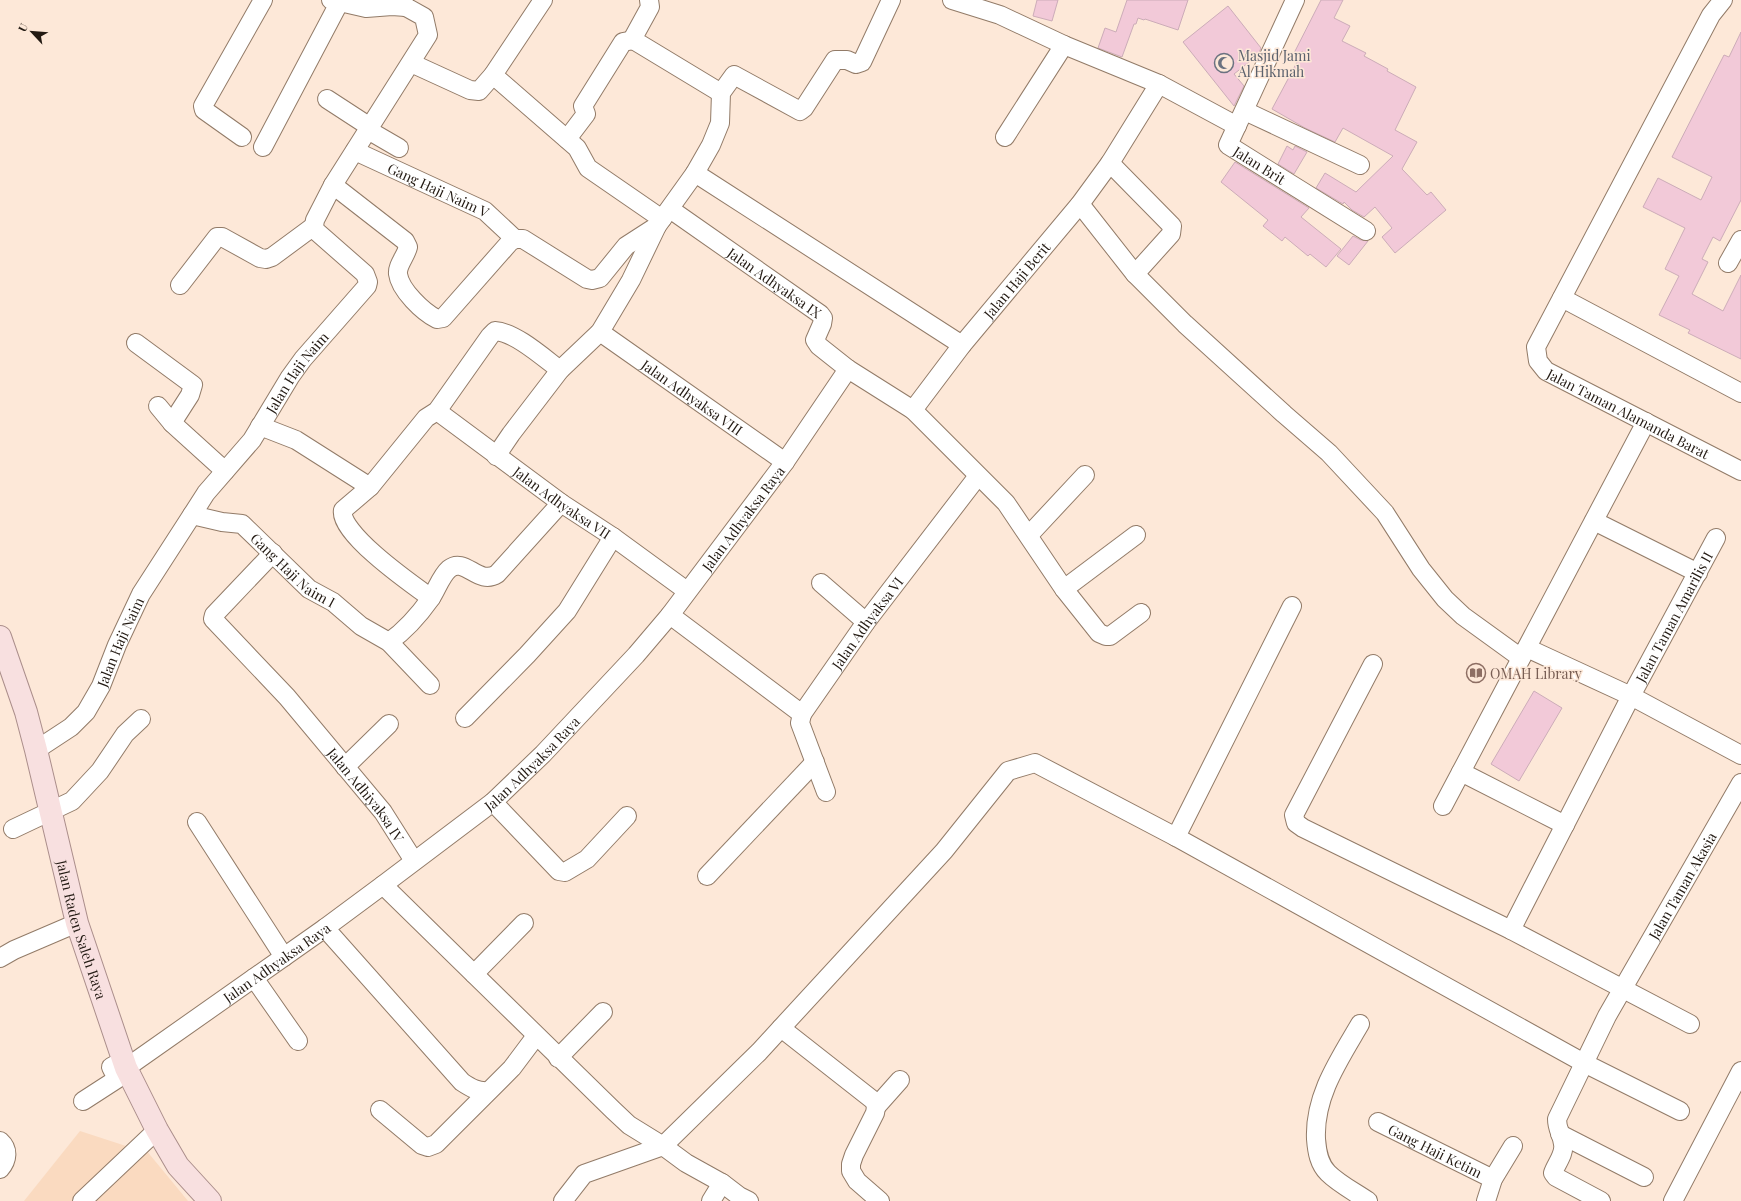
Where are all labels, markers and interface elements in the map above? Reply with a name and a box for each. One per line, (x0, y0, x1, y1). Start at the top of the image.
north arrow (12, 12, 52, 52)
text: U (14, 20, 31, 34)
place label: Masjid Jami Al Hikmah (1237, 46, 1311, 81)
mosque icon: Masjid Jami Al Hikmah (1213, 52, 1235, 74)
street label: Jalan Brit (1229, 141, 1290, 189)
street label: Gang Haji Naim V (385, 158, 492, 221)
street label: Jalan Haji Berit (978, 237, 1054, 323)
street label: Jalan Adhyaksa IX (723, 242, 826, 322)
street label: Jalan Haji Naim (260, 327, 333, 417)
street label: Jalan Adhyaksa VIII (637, 354, 747, 439)
street label: Jalan Taman Alamanda Barat (1543, 363, 1714, 463)
street label: Jalan Adhyaksa VII (509, 461, 615, 543)
street label: Jalan Adhyaksa Raya (696, 462, 788, 575)
street label: Gang Haji Naim I (247, 528, 339, 611)
street label: Jalan Taman Amarilis II (1630, 548, 1717, 686)
street label: Jalan Adhyaksa VI (826, 572, 907, 673)
street label: Jalan Haji Naim (92, 593, 148, 691)
library icon: OMAH Library (1465, 662, 1487, 684)
place label: OMAH Library (1490, 664, 1582, 683)
street label: Jalan Adhyaksa Raya (479, 712, 583, 815)
street label: Jalan Adhiyaksa IV (323, 743, 409, 845)
street label: Jalan Taman Akasia (1643, 828, 1720, 943)
street label: Jalan Raden Saleh Raya (53, 857, 112, 1002)
street label: Jalan Adhyaksa Raya (218, 918, 334, 1007)
street label: Gang Haji Ketim (1385, 1119, 1486, 1182)

